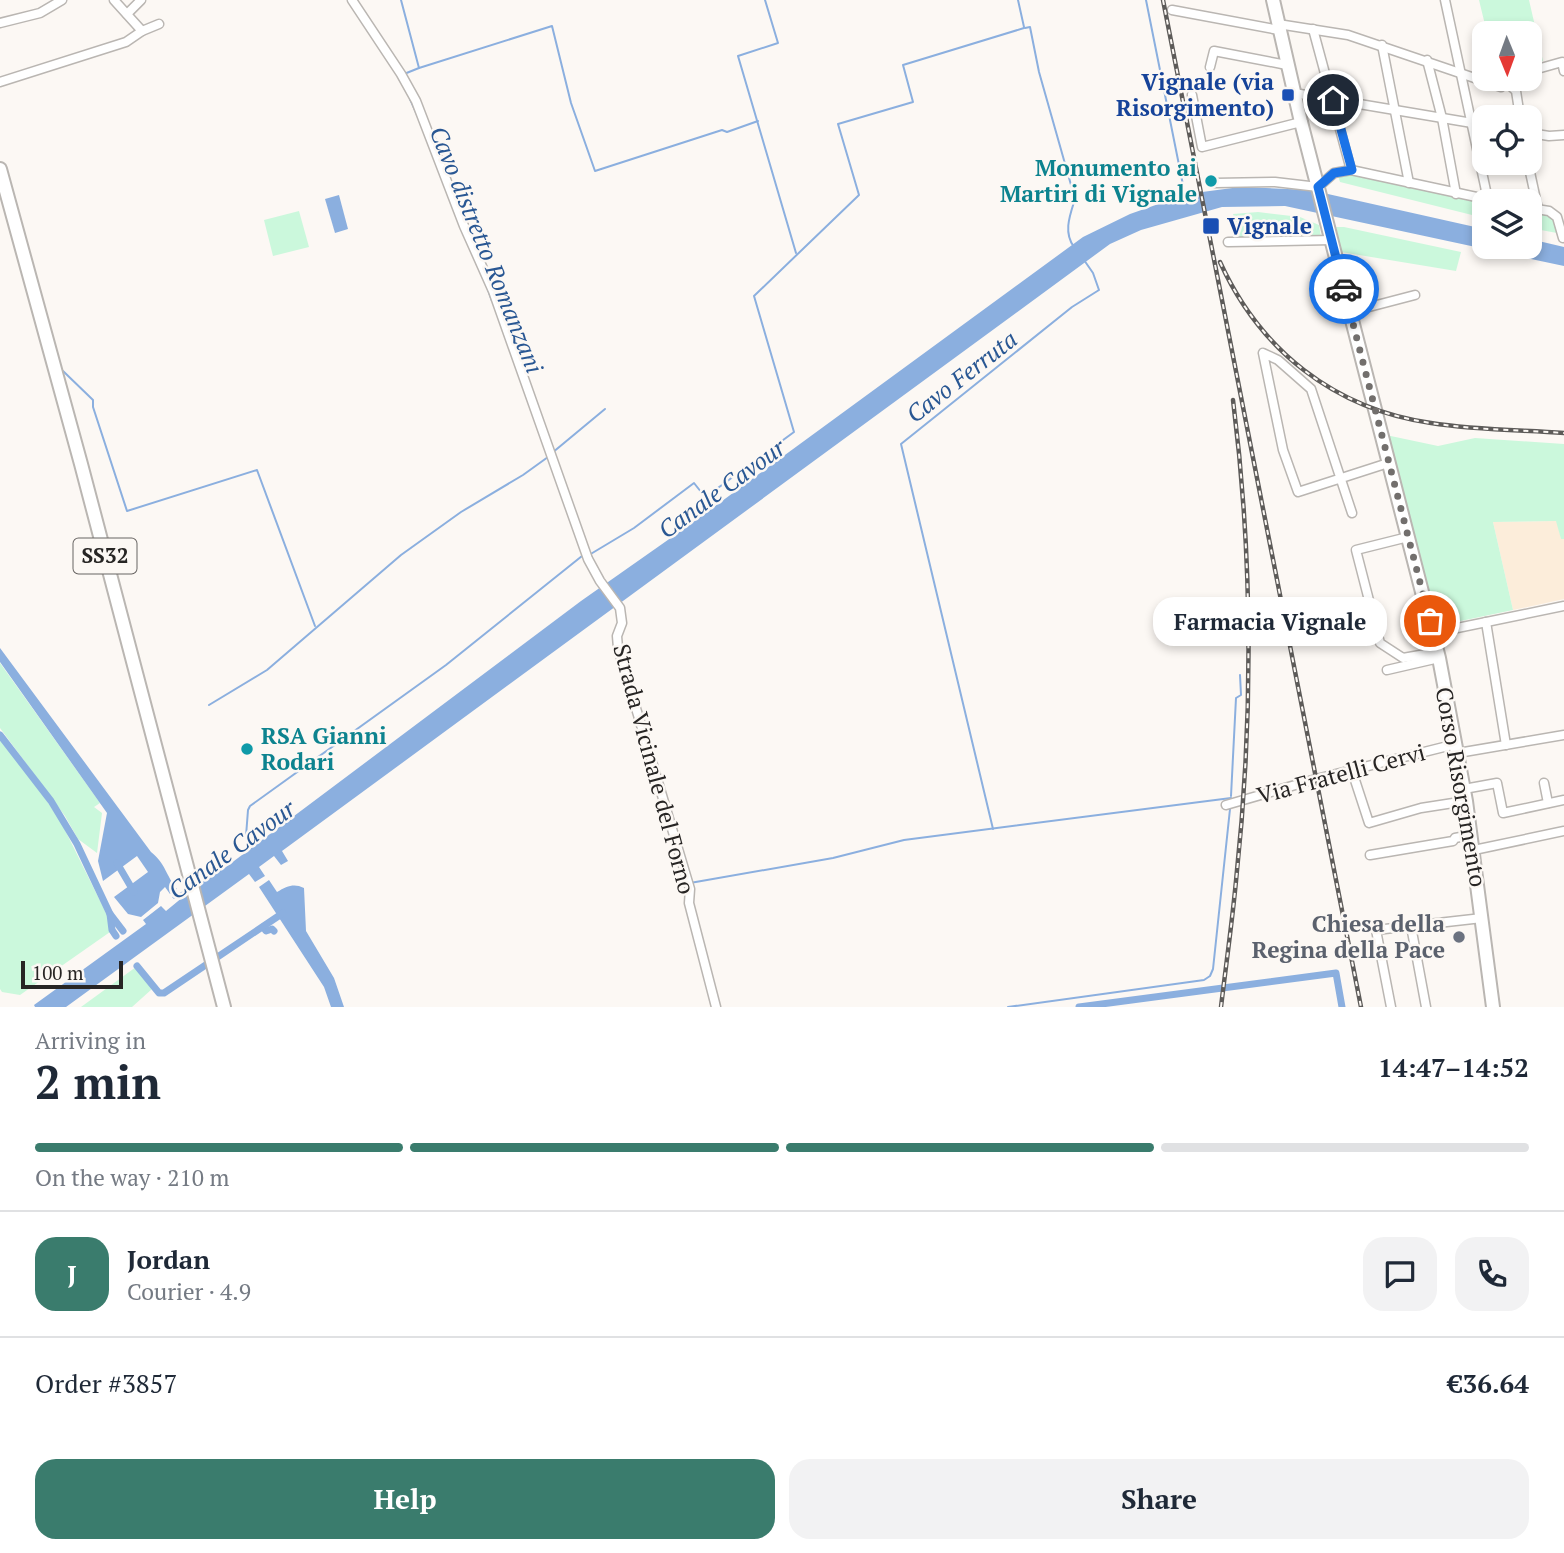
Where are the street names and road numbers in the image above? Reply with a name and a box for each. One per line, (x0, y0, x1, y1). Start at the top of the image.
road number: SS32 (74, 538, 136, 574)
street label: Strada Vicinale del Forno (606, 640, 703, 897)
street label: Corso Risorgimento (1429, 685, 1494, 889)
street label: Via Fratelli Cervi (1253, 736, 1428, 811)

